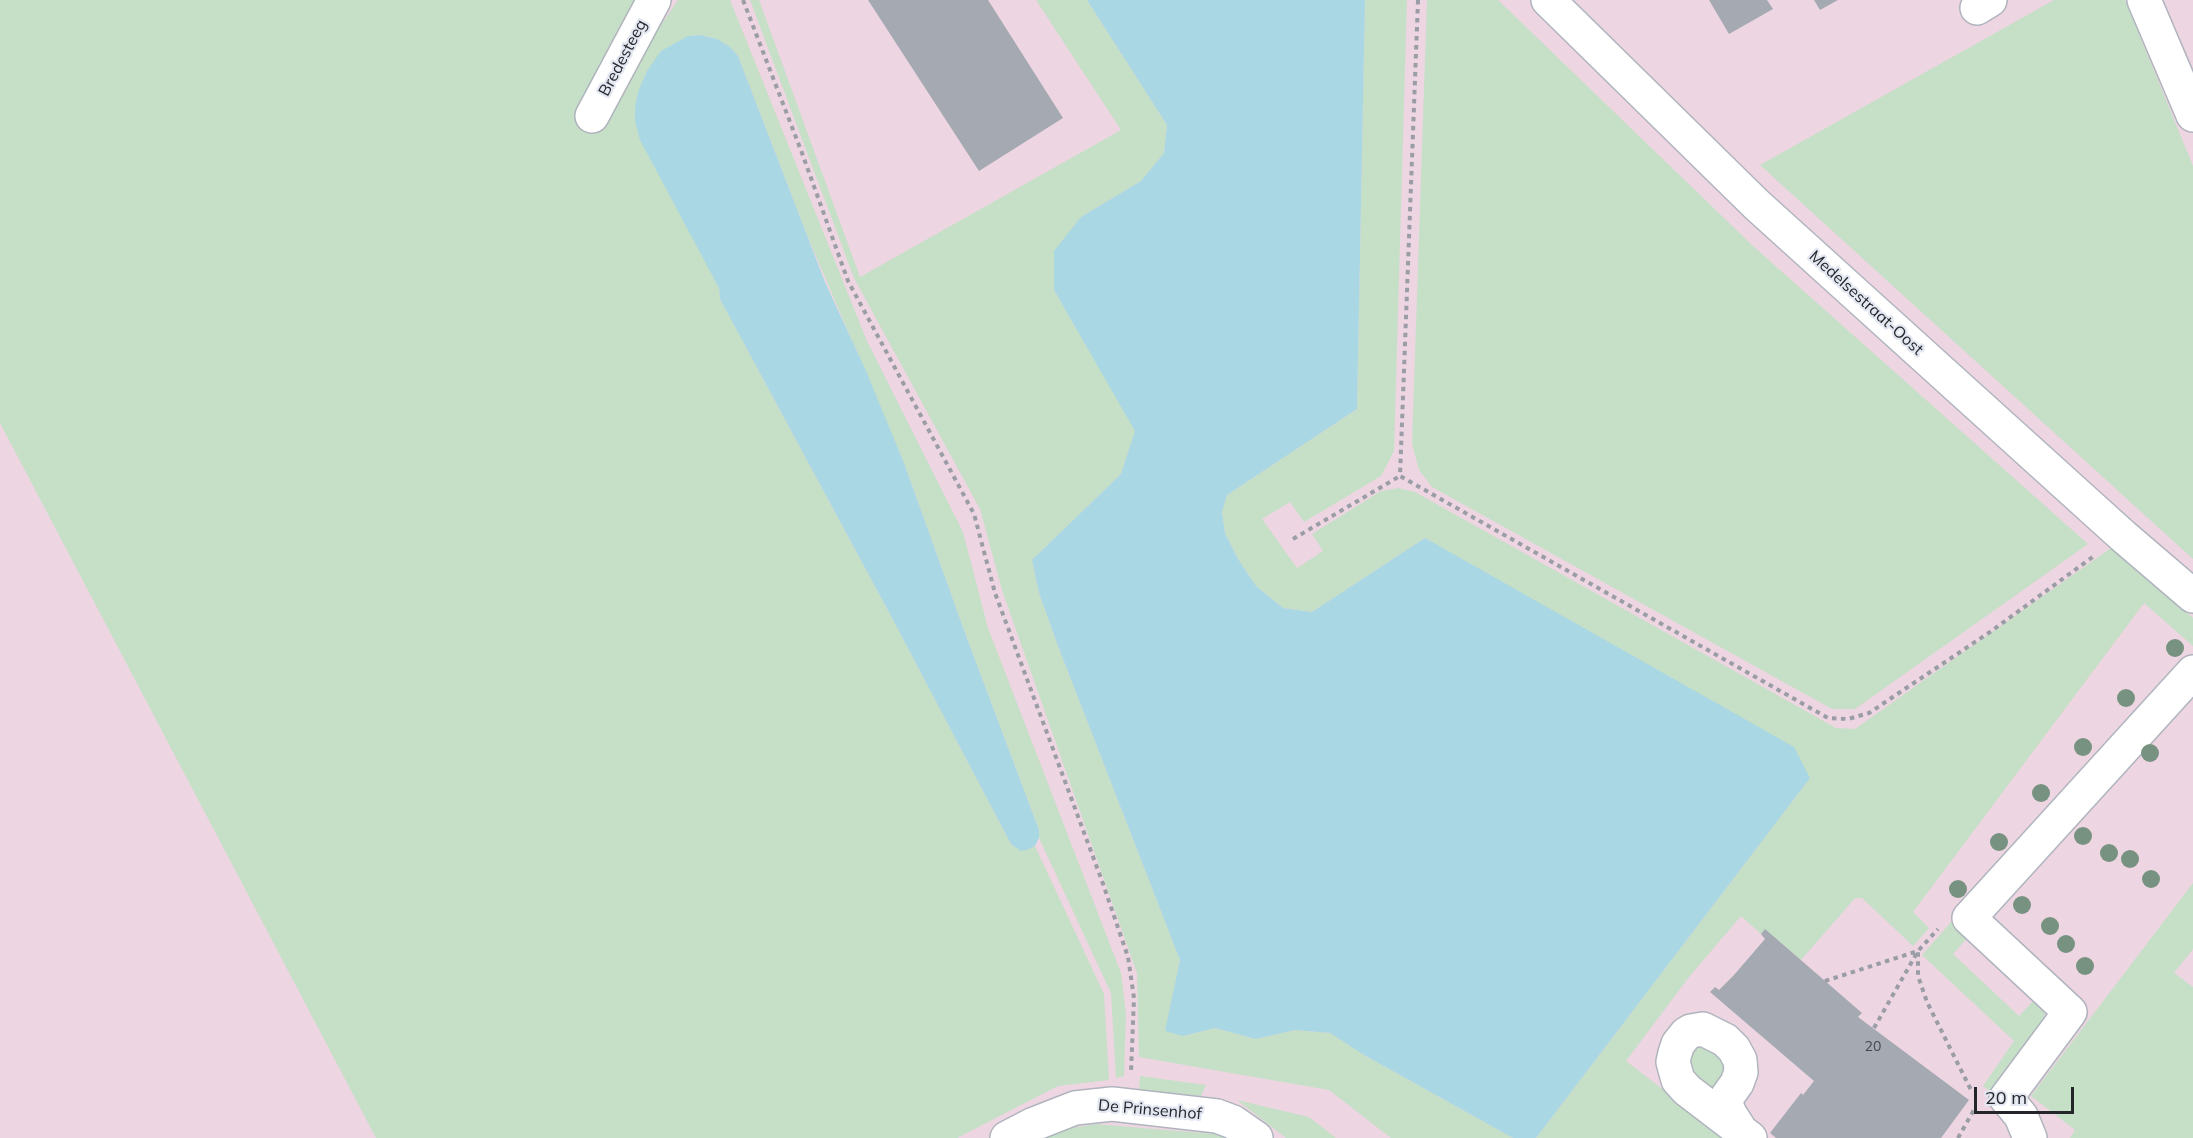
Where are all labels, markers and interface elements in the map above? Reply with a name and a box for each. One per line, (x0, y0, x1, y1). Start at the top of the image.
street label: Bredesteeg (595, 16, 651, 100)
street label: Medelsestraat-Oost (1805, 247, 1927, 359)
house number: 20 (1865, 1039, 1881, 1055)
scale bar (1977, 1075, 2078, 1113)
text: 20 m (1985, 1086, 2027, 1109)
street label: De Prinsenhof (1097, 1096, 1203, 1124)

